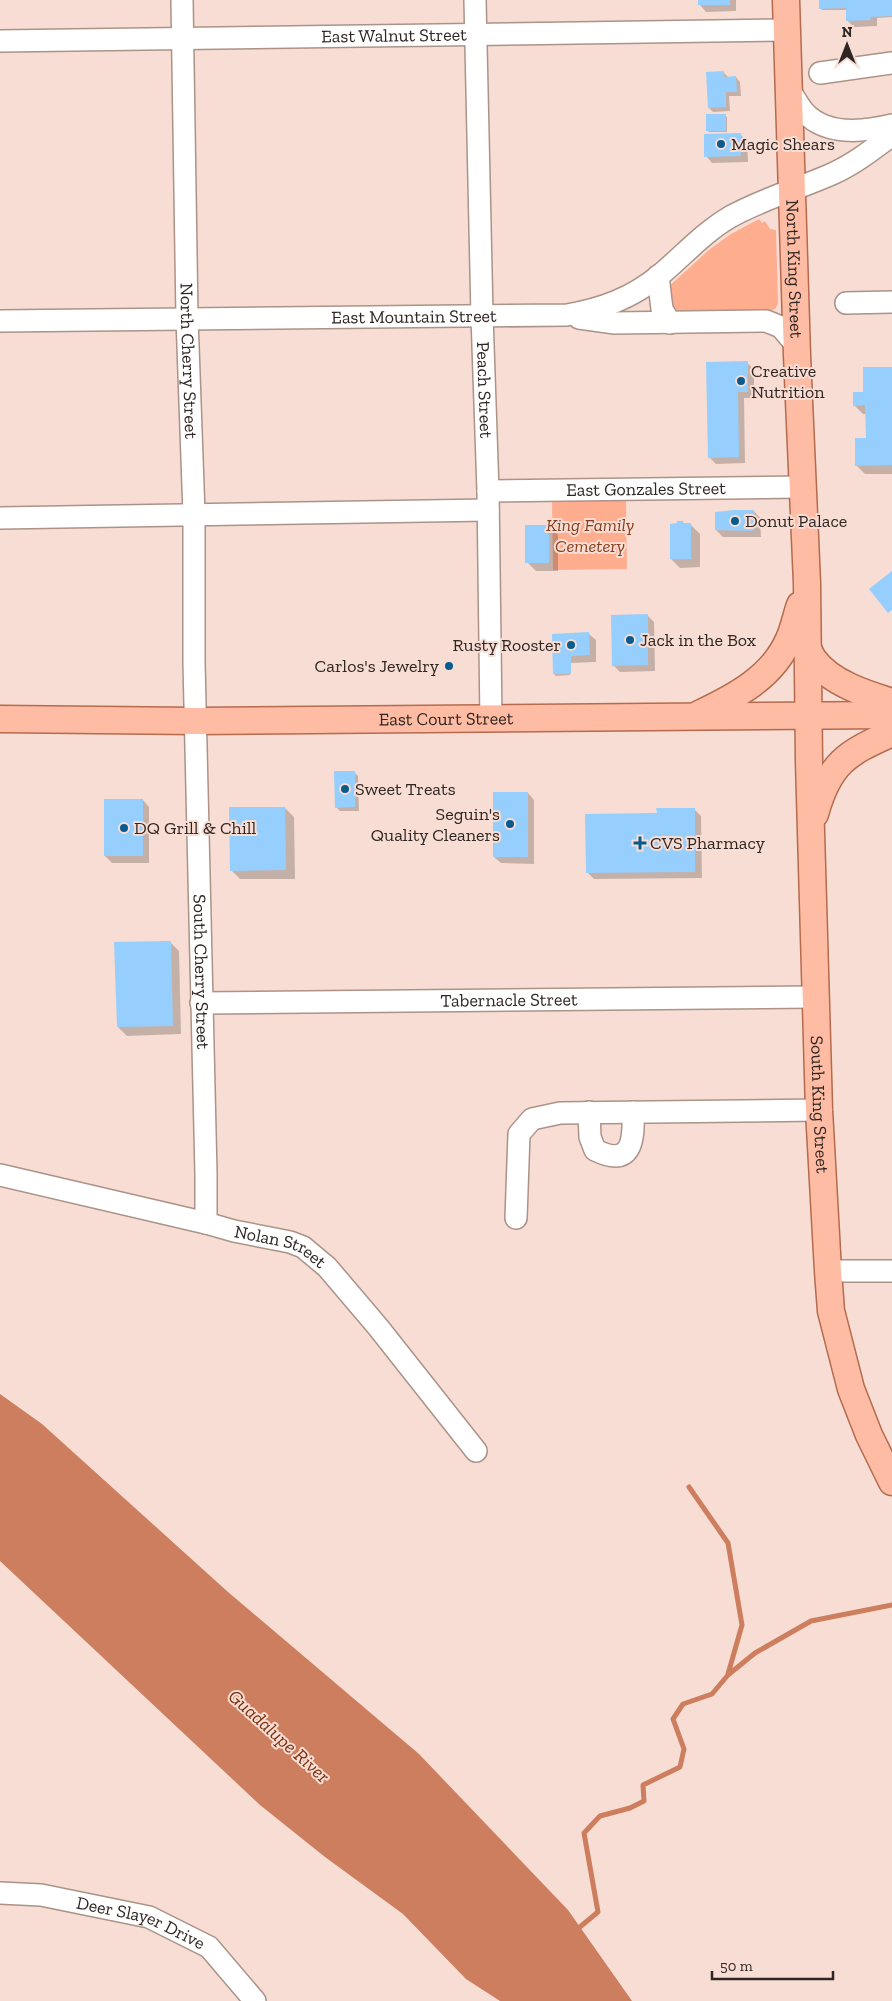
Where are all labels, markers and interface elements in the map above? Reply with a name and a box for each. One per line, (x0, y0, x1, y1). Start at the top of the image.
north arrow (822, 20, 872, 70)
street label: East Walnut Street (321, 23, 467, 48)
text: N (842, 24, 853, 41)
place label: Magic Shears (731, 133, 835, 155)
marker: Magic Shears (715, 138, 727, 150)
street label: North King Street (781, 199, 807, 339)
street label: North Cherry Street (175, 283, 202, 440)
street label: East Mountain Street (331, 305, 497, 328)
street label: Peach Street (472, 341, 497, 439)
place label: Creative Nutrition (751, 360, 825, 403)
marker: Creative Nutrition (735, 375, 747, 387)
street label: East Gonzales Street (566, 477, 726, 501)
place label: Donut Palace (745, 510, 847, 532)
park label: King Family Cemetery (546, 514, 634, 557)
marker: Donut Palace (729, 515, 741, 527)
place label: Jack in the Box (640, 629, 756, 651)
place label: Rusty Rooster (452, 634, 561, 656)
marker: Jack in the Box (624, 634, 636, 646)
marker: Rusty Rooster (565, 639, 577, 651)
place label: Carlos's Jewelry (315, 655, 440, 677)
marker: Carlos's Jewelry (443, 660, 455, 672)
street label: East Court Street (378, 707, 514, 730)
place label: Sweet Treats (355, 778, 456, 800)
marker: Sweet Treats (339, 783, 351, 795)
place label: Seguin's Quality Cleaners (371, 803, 500, 846)
place label: DQ Grill & Chill (134, 817, 256, 839)
marker: Seguin's Quality Cleaners (504, 818, 516, 830)
marker: DQ Grill & Chill (118, 822, 130, 834)
place label: CVS Pharmacy (650, 832, 766, 854)
marker: CVS Pharmacy (634, 837, 646, 849)
street label: South Cherry Street (188, 894, 214, 1050)
street label: Tabernacle Street (440, 988, 578, 1012)
street label: South King Street (806, 1035, 834, 1174)
street label: Nolan Street (232, 1220, 331, 1273)
water label: Guadalupe River (224, 1685, 335, 1788)
street label: Deer Slayer Drive (75, 1892, 209, 1954)
scale bar (712, 1948, 833, 1980)
text: 50 m (720, 1957, 753, 1975)

